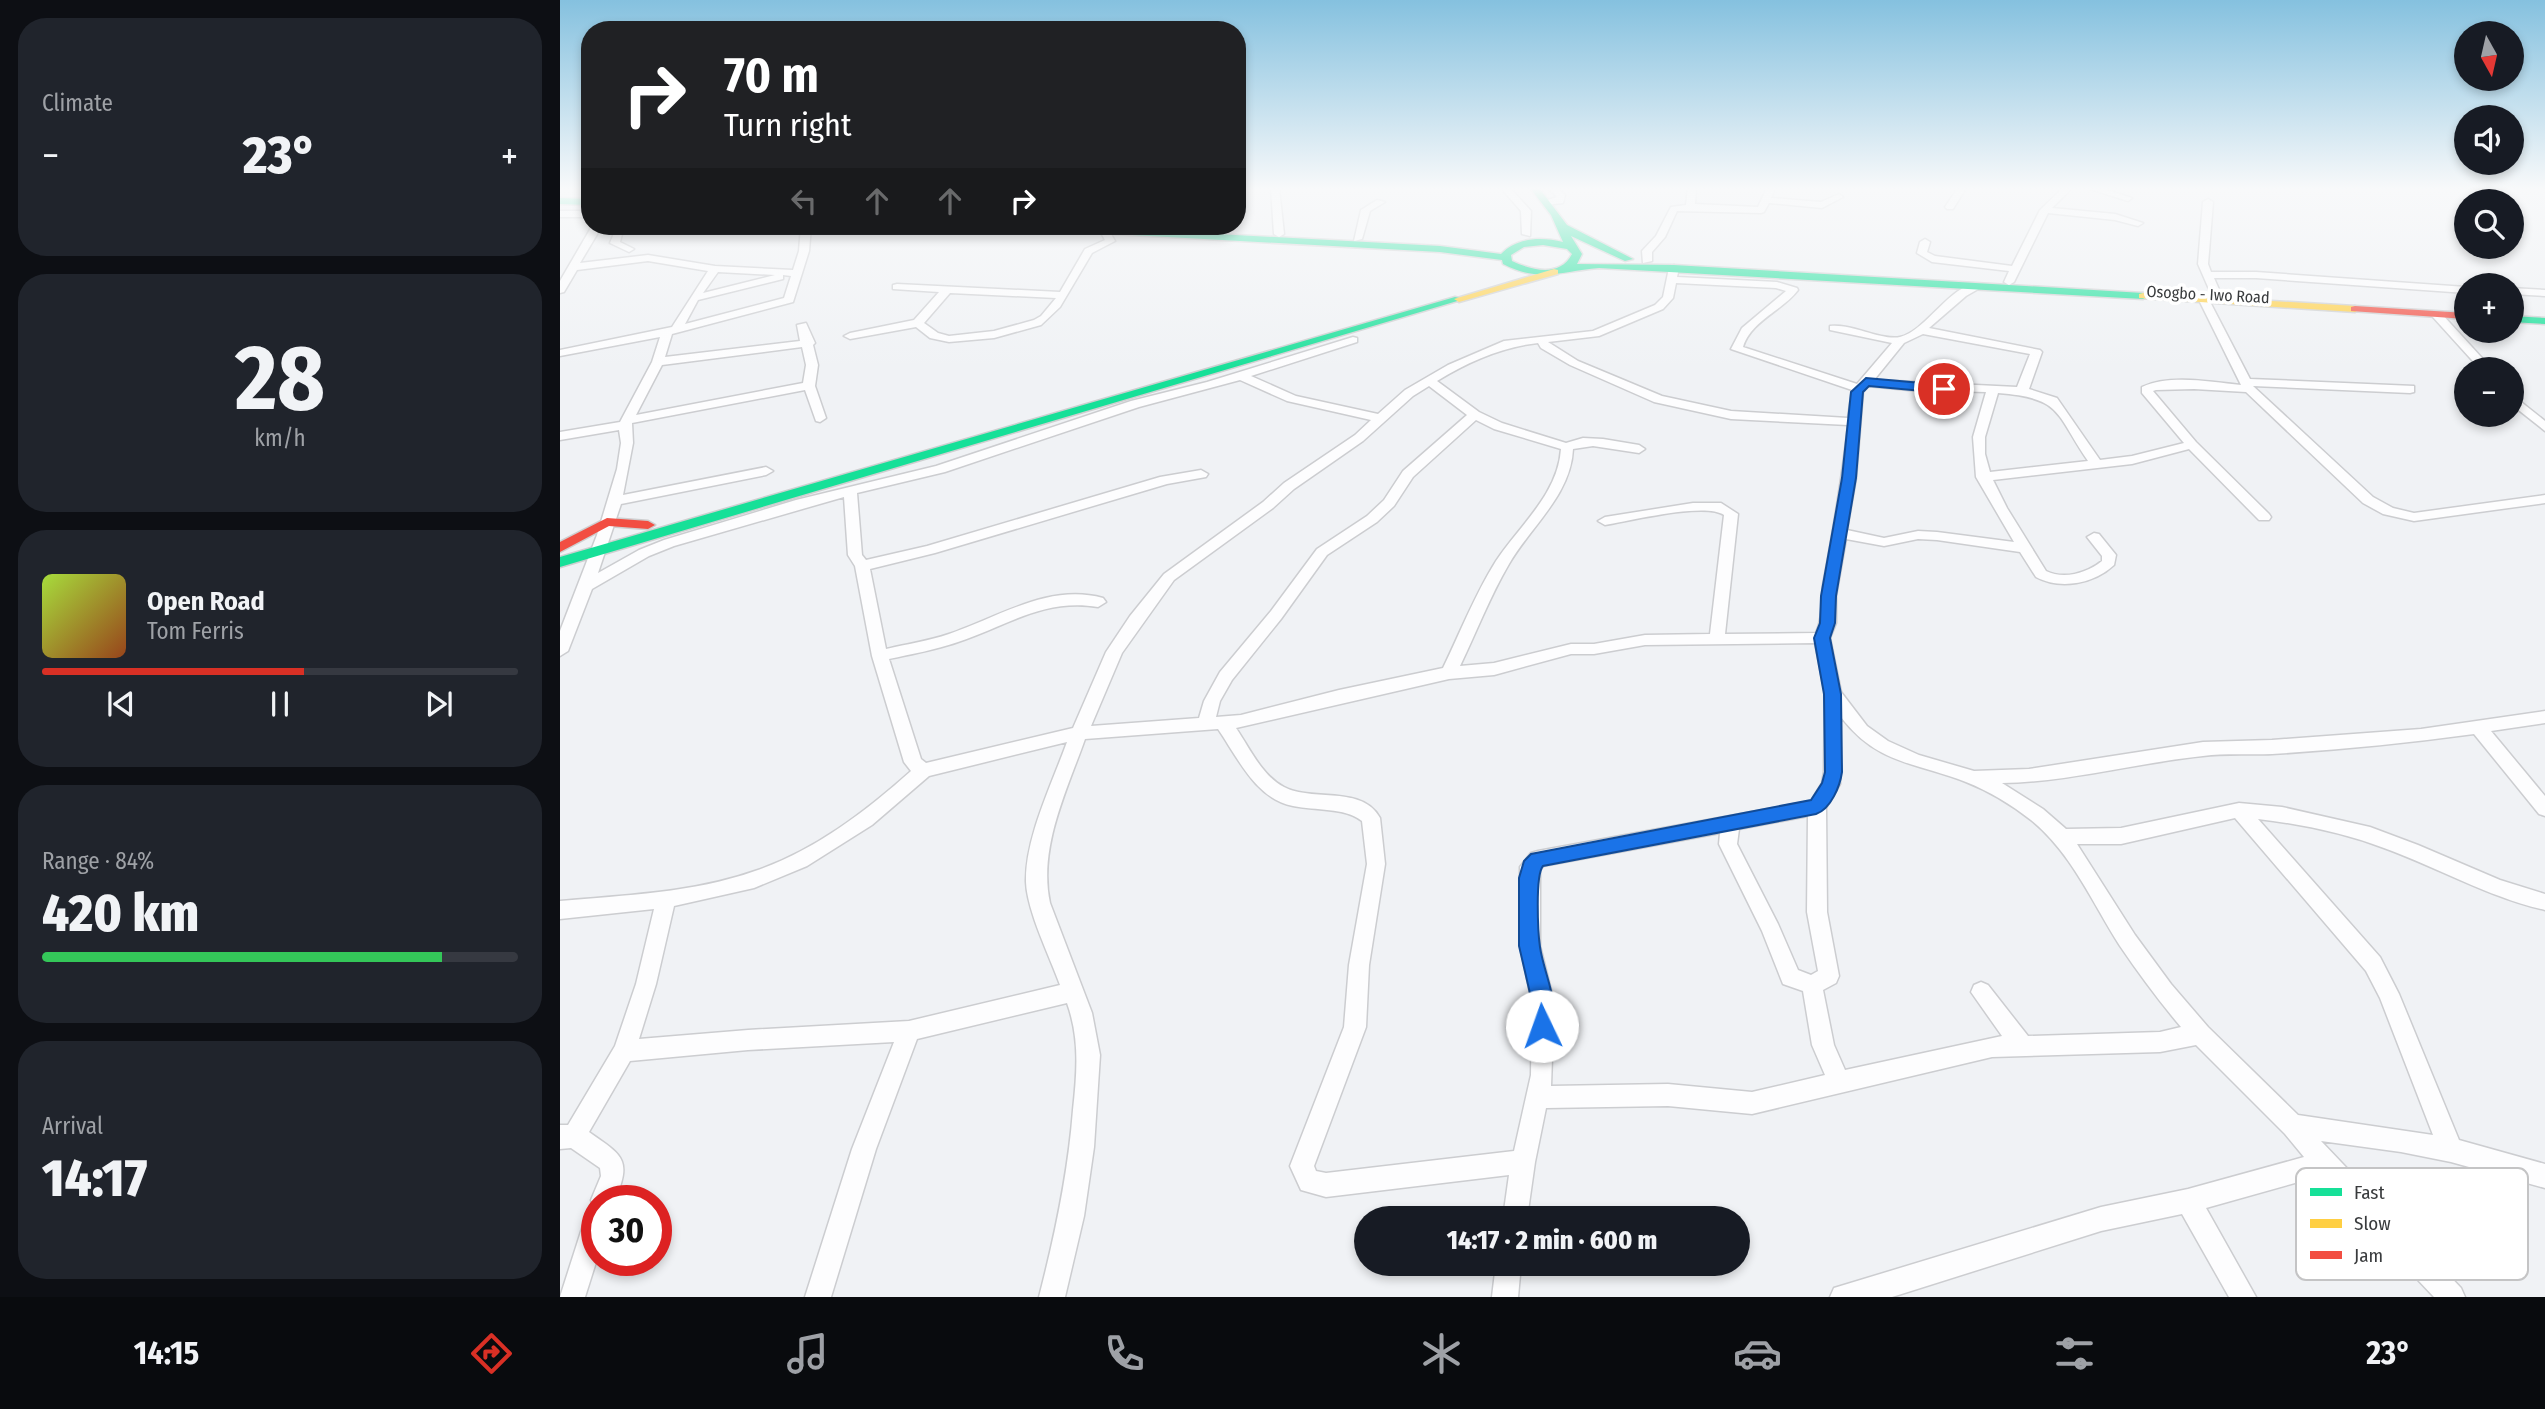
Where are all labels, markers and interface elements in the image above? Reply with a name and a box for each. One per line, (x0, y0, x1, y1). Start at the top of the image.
north arrow (2454, 21, 2524, 91)
map controls (2454, 21, 2524, 427)
text: 70 m (724, 46, 819, 105)
icon: right (609, 49, 700, 140)
text: Climate (42, 89, 113, 117)
button: sound (2454, 105, 2524, 175)
text: Turn right (724, 106, 851, 144)
text: 23° (243, 124, 317, 187)
text: − (42, 133, 59, 179)
text: + (501, 133, 518, 179)
icon: left (785, 182, 823, 220)
icon: ahead (858, 182, 896, 220)
icon: ahead (931, 182, 969, 220)
icon: right (1004, 182, 1042, 220)
button: search (2454, 189, 2524, 259)
button: + (2454, 273, 2524, 343)
street label: Osogbo - Iwo Road (2146, 282, 2270, 307)
text: 28 (235, 324, 325, 433)
button: − (2454, 357, 2524, 427)
pin (1914, 359, 1974, 419)
icon: arrive (1925, 370, 1963, 408)
text: km/h (254, 424, 306, 452)
text: Open Road (147, 586, 265, 617)
text: Tom Ferris (147, 617, 244, 645)
icon: previous (102, 685, 140, 723)
icon: pause (261, 685, 299, 723)
icon: next (420, 685, 458, 723)
text: Range · 84% (42, 847, 154, 875)
text: 420 km (42, 882, 199, 945)
position arrow (1505, 989, 1579, 1063)
text: Arrival (42, 1112, 103, 1140)
text: 14:17 (42, 1147, 147, 1210)
legend (2296, 1168, 2528, 1280)
text: Fast (2354, 1181, 2385, 1204)
speed limit sign: 30 (581, 1185, 672, 1276)
text: Slow (2354, 1212, 2391, 1235)
text: 14:17 · 2 min · 600 m (1447, 1225, 1657, 1256)
text: Jam (2354, 1244, 2383, 1267)
icon: directions (467, 1329, 516, 1378)
icon: music (783, 1329, 832, 1378)
icon: phone (1100, 1329, 1149, 1378)
icon: climate (1417, 1329, 1466, 1378)
icon: car (1733, 1329, 1782, 1378)
icon: filters (2050, 1329, 2099, 1378)
text: 14:15 (134, 1334, 199, 1372)
text: 23° (2366, 1334, 2411, 1372)

